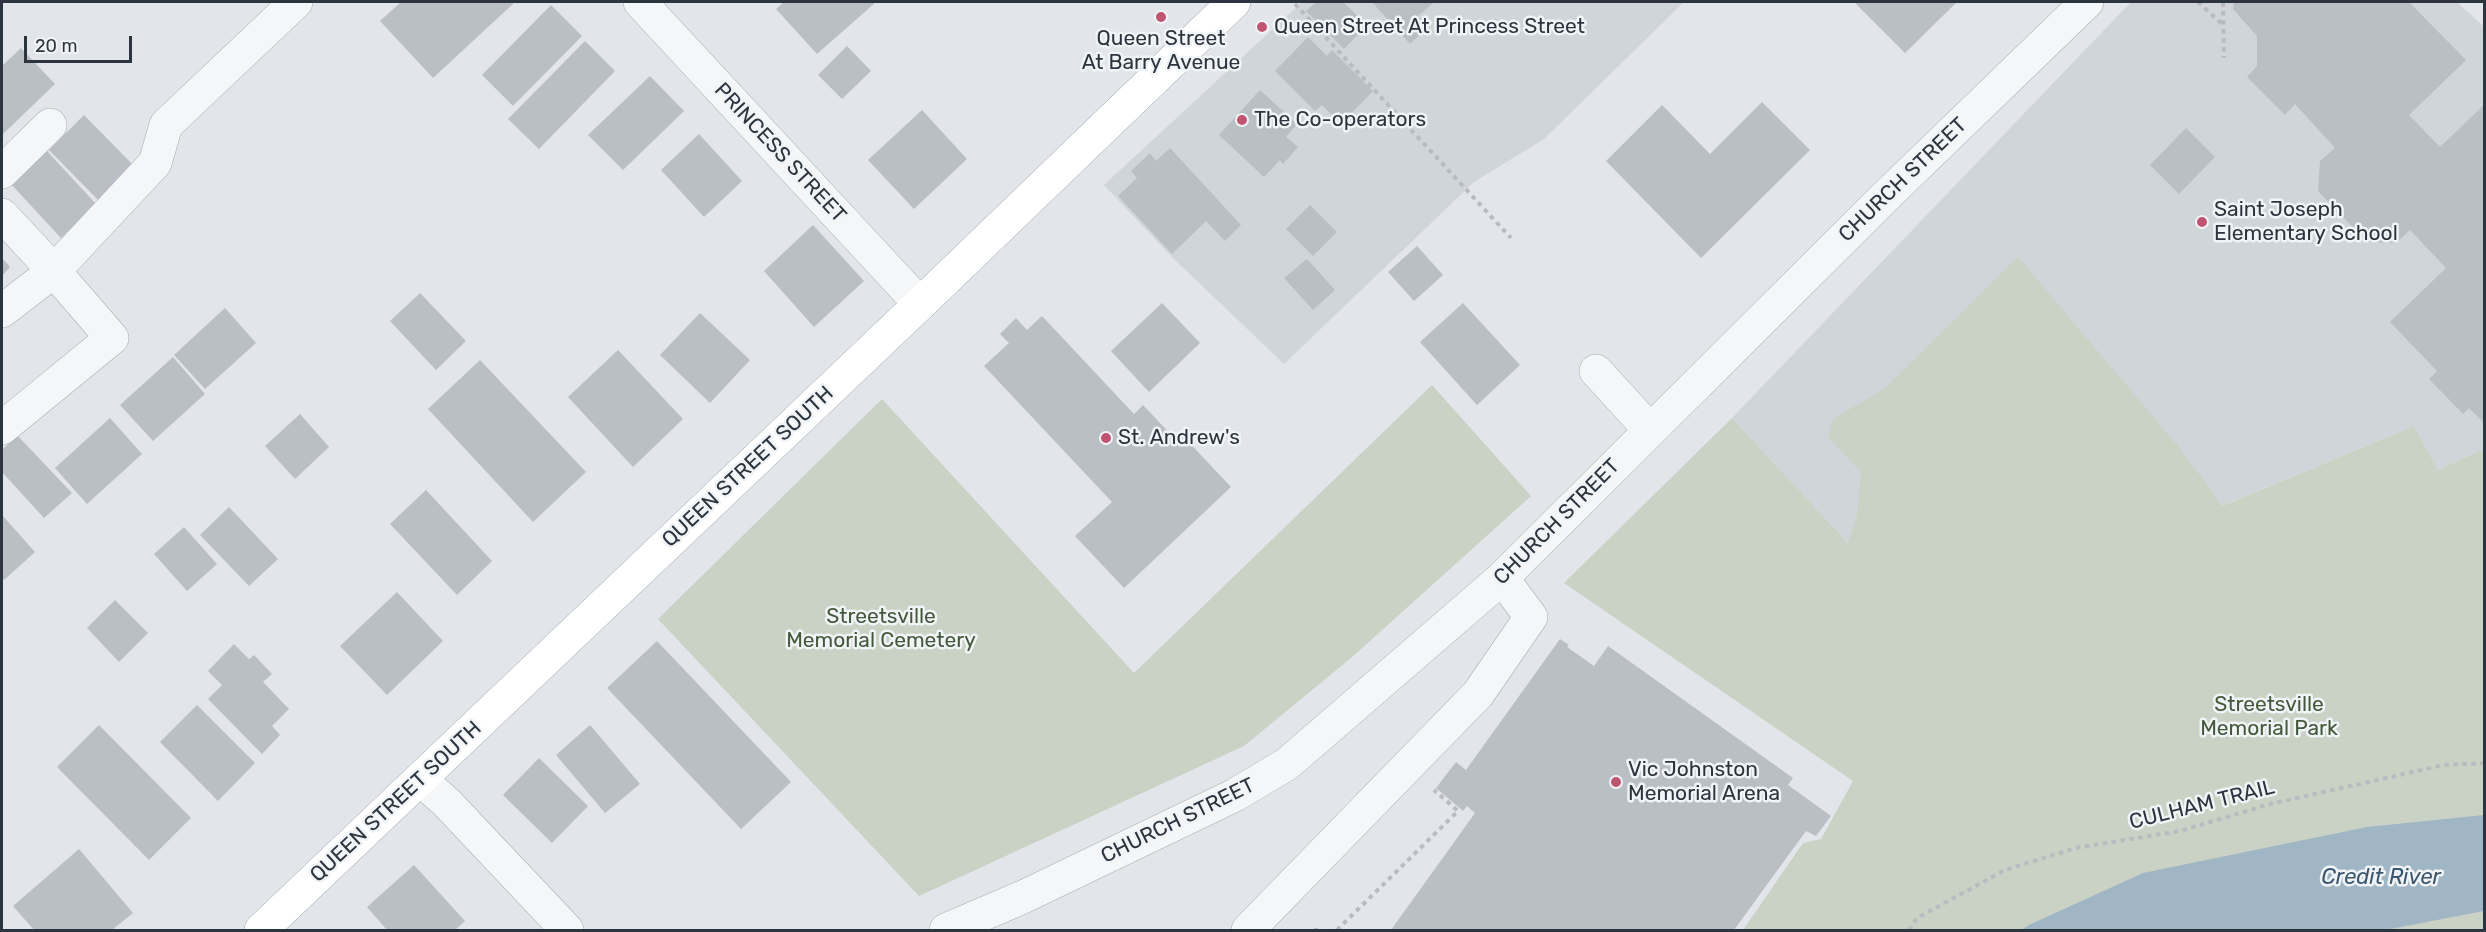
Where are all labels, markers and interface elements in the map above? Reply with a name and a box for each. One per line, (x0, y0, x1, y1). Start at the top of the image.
marker: Queen Street At Barry Avenue (1154, 10, 1168, 24)
place label: Queen Street At Princess Street (1274, 14, 1585, 40)
marker: Queen Street At Princess Street (1255, 20, 1269, 34)
scale bar (27, 24, 135, 62)
place label: Queen Street At Barry Avenue (1082, 26, 1240, 76)
text: 20 m (35, 35, 77, 57)
street label: PRINCESS STREET (709, 78, 851, 228)
place label: The Co-operators (1254, 107, 1426, 133)
marker: The Co-operators (1235, 113, 1249, 127)
street label: CHURCH STREET (1834, 113, 1972, 247)
place label: Saint Joseph Elementary School (2214, 197, 2398, 247)
marker: Saint Joseph Elementary School (2195, 215, 2209, 229)
street label: QUEEN STREET SOUTH (657, 381, 839, 553)
place label: St. Andrew's (1118, 425, 1240, 451)
marker: St. Andrew's (1099, 431, 1113, 445)
street label: CHURCH STREET (1489, 454, 1625, 590)
park label: Streetsville Memorial Cemetery (786, 604, 976, 654)
park label: Streetsville Memorial Park (2200, 692, 2338, 742)
street label: QUEEN STREET SOUTH (305, 716, 487, 888)
place label: Vic Johnston Memorial Arena (1628, 757, 1780, 807)
street label: CHURCH STREET (1097, 773, 1259, 869)
marker: Vic Johnston Memorial Arena (1609, 775, 1623, 789)
street label: CULHAM TRAIL (2127, 775, 2277, 835)
water label: Credit River (2321, 865, 2441, 891)

